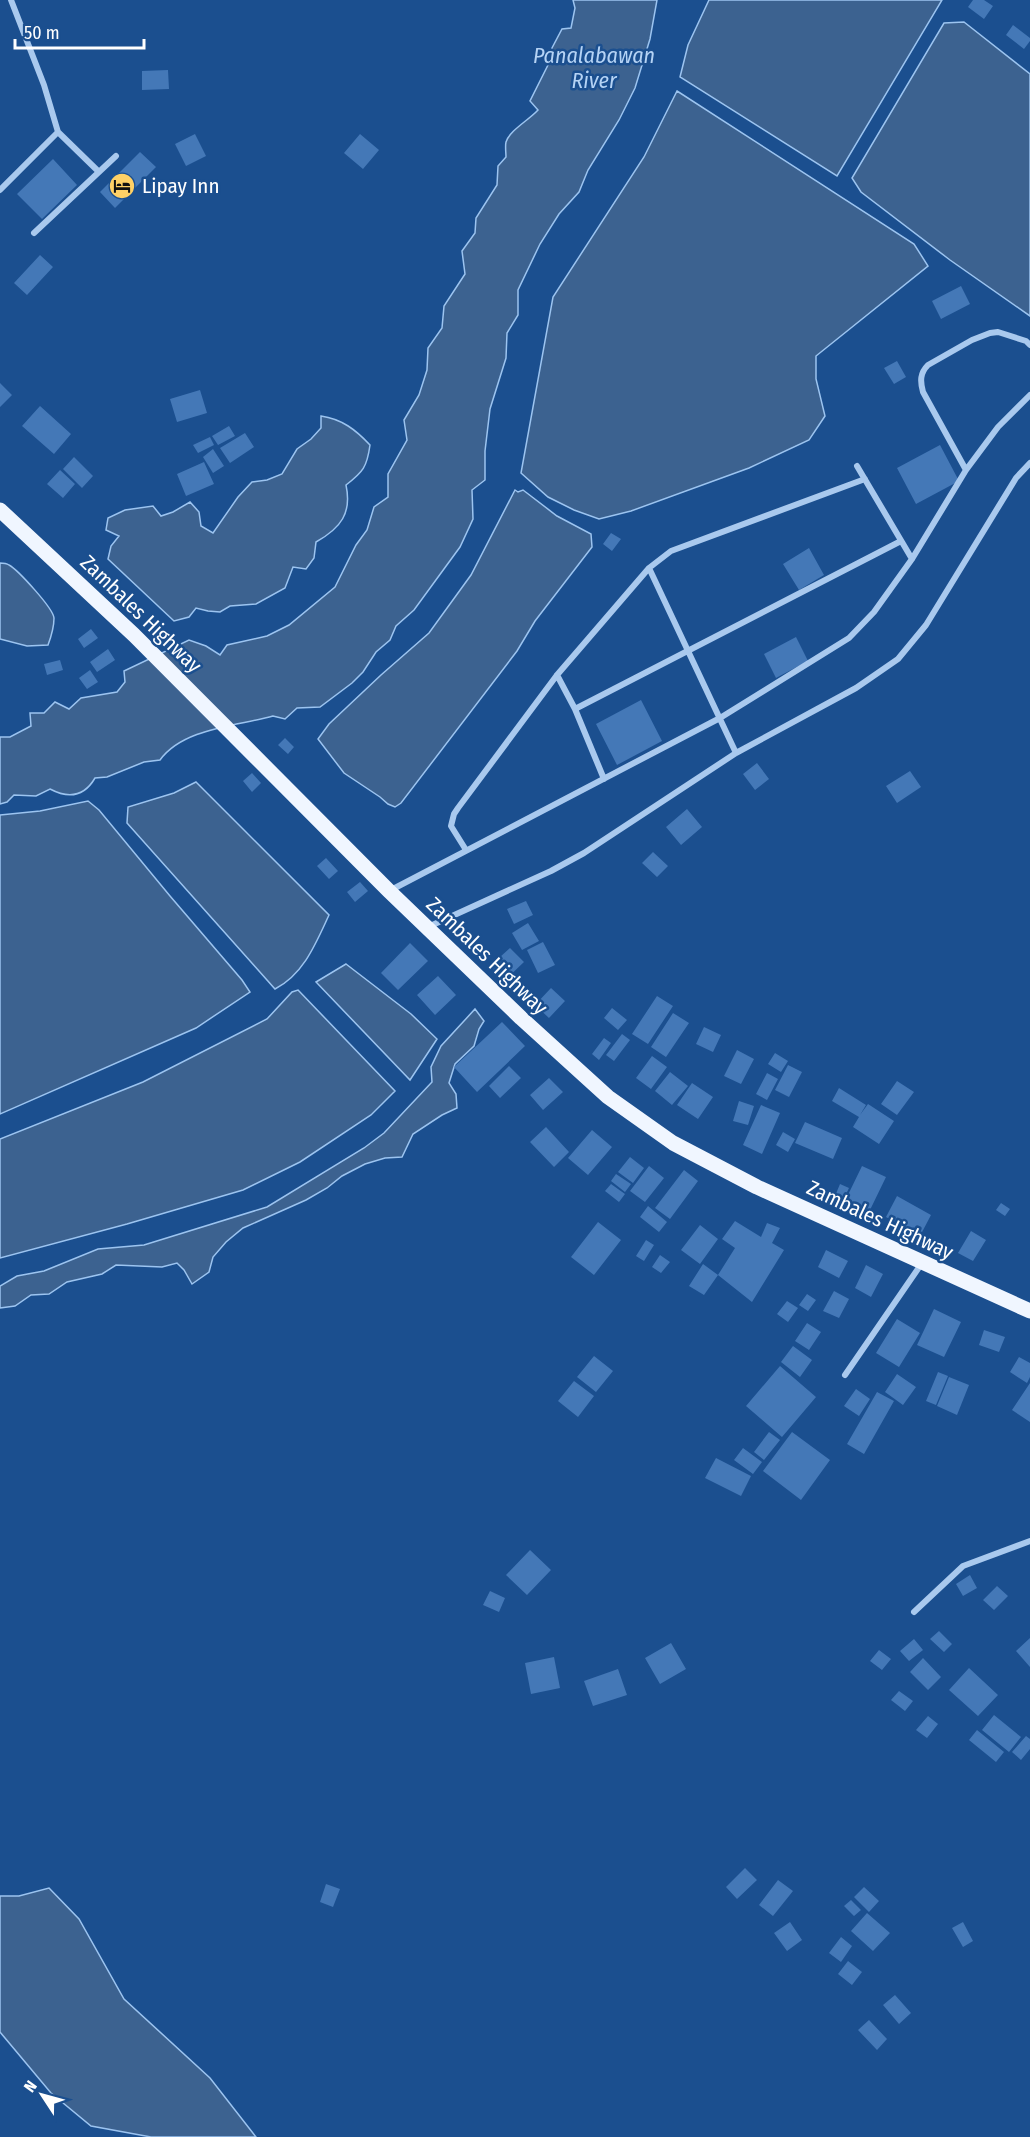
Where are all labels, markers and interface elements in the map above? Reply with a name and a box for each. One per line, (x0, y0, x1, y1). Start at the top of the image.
scale bar (15, 12, 144, 50)
text: 50 m (24, 22, 60, 44)
water label: Panalabawan River (533, 42, 655, 94)
hotel icon: Lipay Inn (107, 171, 137, 201)
place label: Lipay Inn (142, 173, 220, 199)
street label: Zambales Highway (75, 550, 208, 679)
street label: Zambales Highway (421, 892, 554, 1021)
street label: Zambales Highway (803, 1175, 958, 1266)
north arrow (12, 2065, 72, 2125)
text: N (20, 2077, 41, 2096)

